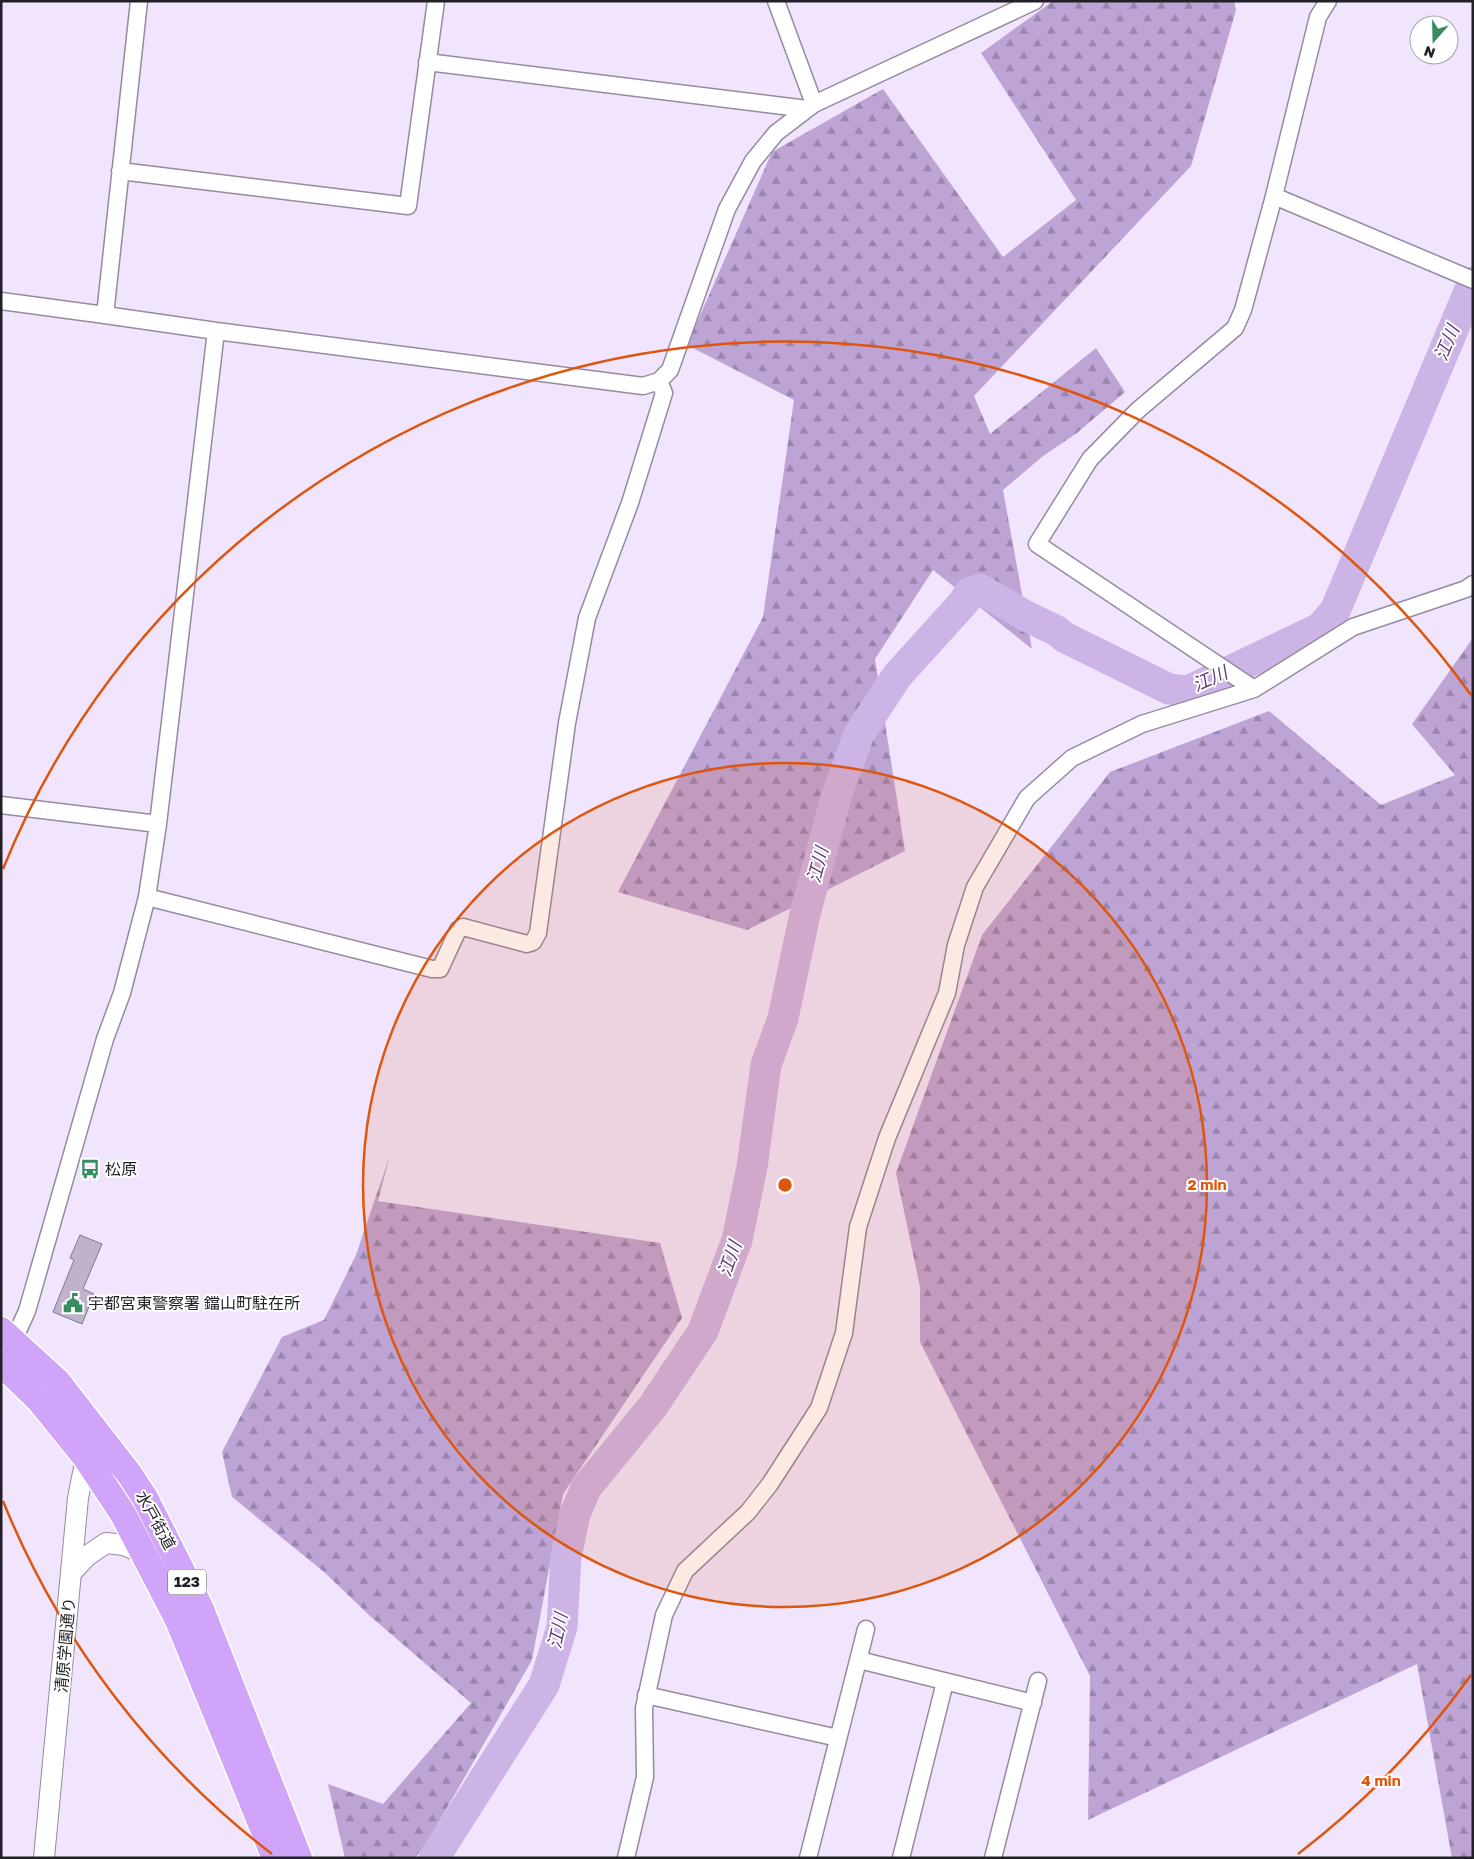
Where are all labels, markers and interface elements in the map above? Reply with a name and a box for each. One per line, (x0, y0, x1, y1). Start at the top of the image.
north arrow (1409, 15, 1459, 65)
text: N (1421, 43, 1437, 62)
water label: 江川 (1429, 320, 1464, 363)
water label: 江川 (1189, 660, 1232, 695)
water label: 江川 (802, 843, 833, 885)
bus stop icon: 松原 (79, 1158, 101, 1180)
place label: 松原 (105, 1159, 137, 1179)
text: 2 min (1187, 1175, 1227, 1193)
centre of rings (776, 1176, 794, 1194)
water label: 江川 (713, 1236, 746, 1279)
public building icon: 宇都宮東警察署 鐺山町駐在所 (62, 1292, 84, 1314)
place label: 宇都宮東警察署 鐺山町駐在所 (88, 1293, 300, 1313)
street label: 水戸街道 (132, 1487, 180, 1553)
road number: 123 (168, 1570, 206, 1594)
street label: 清原学園通り (51, 1596, 79, 1694)
water label: 江川 (543, 1609, 572, 1651)
text: 4 min (1361, 1771, 1401, 1789)

